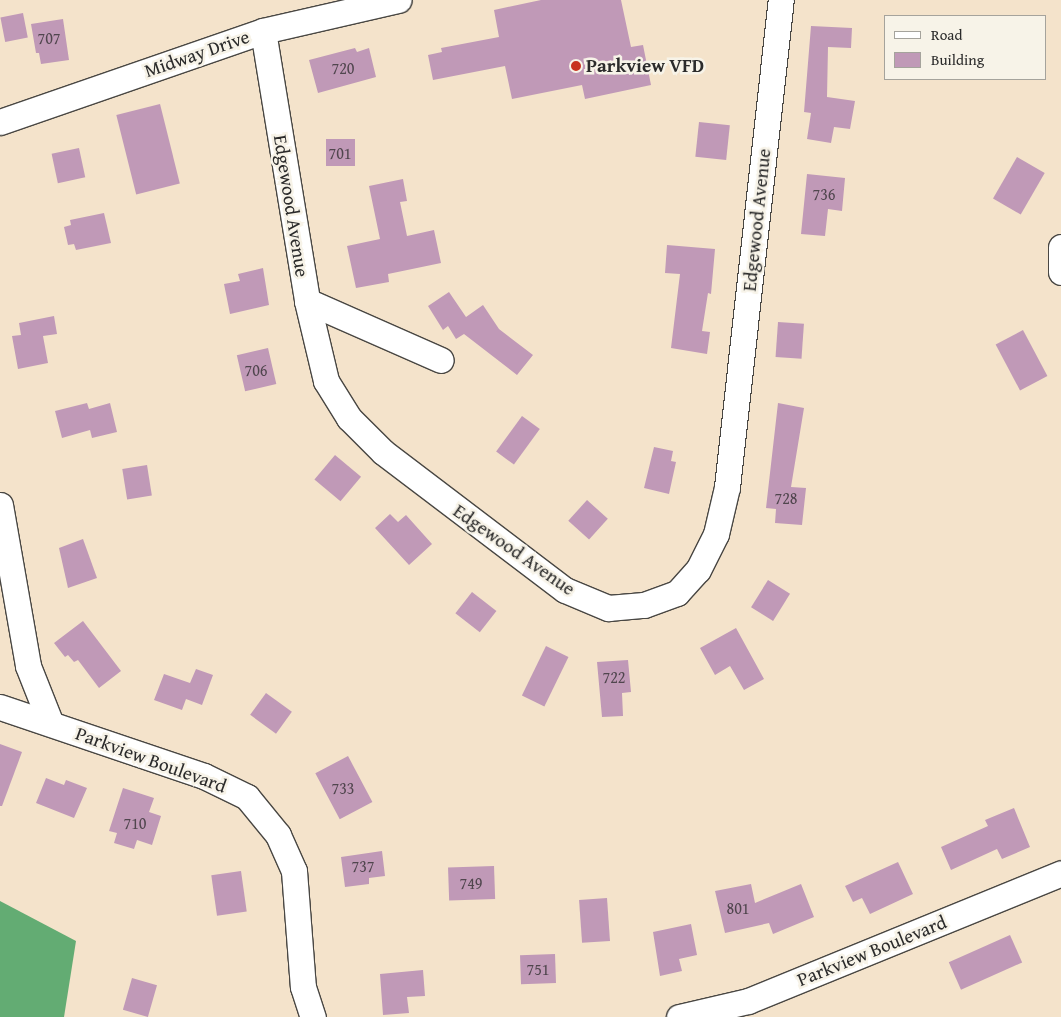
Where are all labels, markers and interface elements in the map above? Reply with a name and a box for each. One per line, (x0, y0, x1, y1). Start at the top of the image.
legend (884, 15, 1046, 80)
text: Road (931, 24, 962, 45)
street label: Midway Drive (142, 25, 252, 83)
house number: 707 (37, 28, 61, 48)
text: Building (931, 49, 984, 70)
place label: Parkview VFD (586, 55, 704, 77)
house number: 720 (331, 58, 355, 78)
marker: Parkview VFD (570, 60, 582, 72)
street label: Edgewood Avenue (269, 133, 313, 279)
house number: 701 (328, 143, 352, 163)
street label: Edgewood Avenue (738, 147, 776, 293)
house number: 736 (812, 184, 836, 204)
house number: 706 (244, 360, 268, 380)
house number: 728 (774, 488, 798, 508)
street label: Edgewood Avenue (449, 500, 579, 600)
house number: 722 (602, 667, 626, 687)
street label: Parkview Boulevard (72, 722, 230, 798)
house number: 733 (331, 778, 355, 798)
house number: 710 (123, 813, 147, 833)
house number: 737 (351, 856, 375, 876)
house number: 749 (459, 873, 483, 893)
house number: 801 (726, 898, 750, 918)
street label: Parkview Boulevard (794, 911, 950, 991)
house number: 751 (526, 959, 550, 979)

